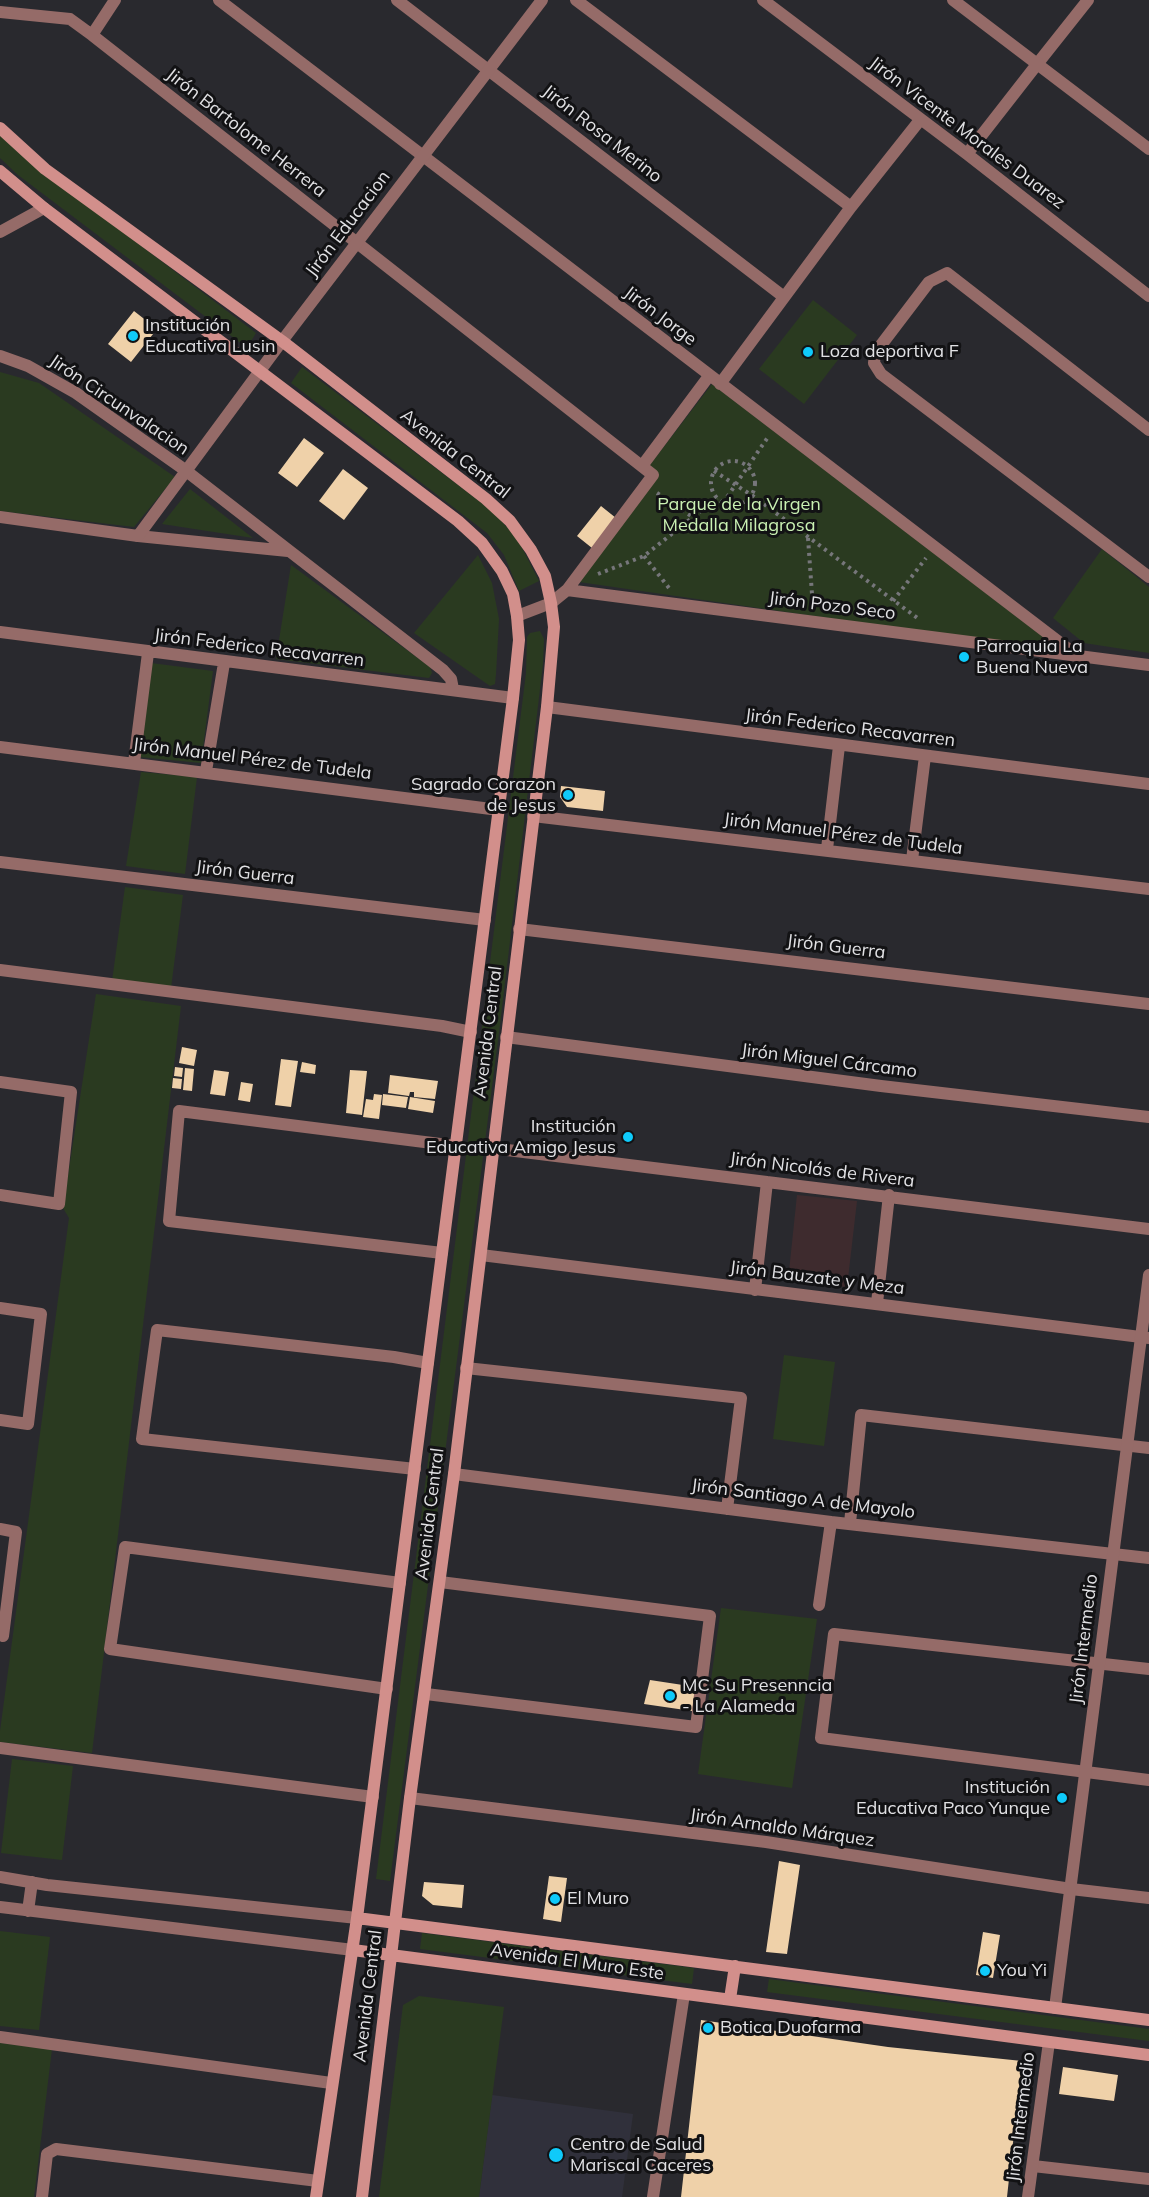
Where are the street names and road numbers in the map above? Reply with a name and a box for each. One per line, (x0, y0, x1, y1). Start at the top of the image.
street label: Jirón Vicente Morales Duarez (865, 52, 1069, 214)
street label: Jirón Bartolome Herrera (162, 64, 330, 202)
street label: Jirón Rosa Merino (538, 81, 666, 187)
street label: Jirón Educacion (301, 167, 395, 281)
street label: Jirón Jorge (619, 282, 701, 350)
street label: Jirón Circunvalacion (45, 350, 193, 460)
street label: Avenida Central (396, 405, 514, 503)
street label: Jirón Pozo Seco (767, 587, 897, 625)
street label: Jirón Federico Recavarren (153, 624, 365, 672)
street label: Jirón Federico Recavarren (744, 704, 956, 752)
street label: Jirón Manuel Pérez de Tudela (131, 734, 373, 784)
street label: Jirón Manuel Pérez de Tudela (722, 809, 964, 859)
street label: Jirón Guerra (194, 856, 296, 890)
street label: Jirón Guerra (785, 930, 887, 964)
street label: Avenida Central (469, 965, 507, 1099)
street label: Jirón Miguel Cárcamo (740, 1039, 918, 1083)
street label: Jirón Nicolás de Rivera (728, 1148, 916, 1192)
street label: Jirón Bauzate y Meza (728, 1257, 906, 1299)
street label: Avenida Central (411, 1447, 449, 1581)
street label: Jirón Santiago A de Mayolo (690, 1475, 916, 1523)
street label: Jirón Intermedio (1065, 1573, 1103, 1705)
street label: Jirón Arnaldo Márquez (688, 1804, 876, 1852)
street label: Avenida Central (349, 1929, 387, 2063)
street label: Avenida El Muro Este (489, 1939, 665, 1985)
street label: Jirón Intermedio (1002, 2051, 1040, 2183)

